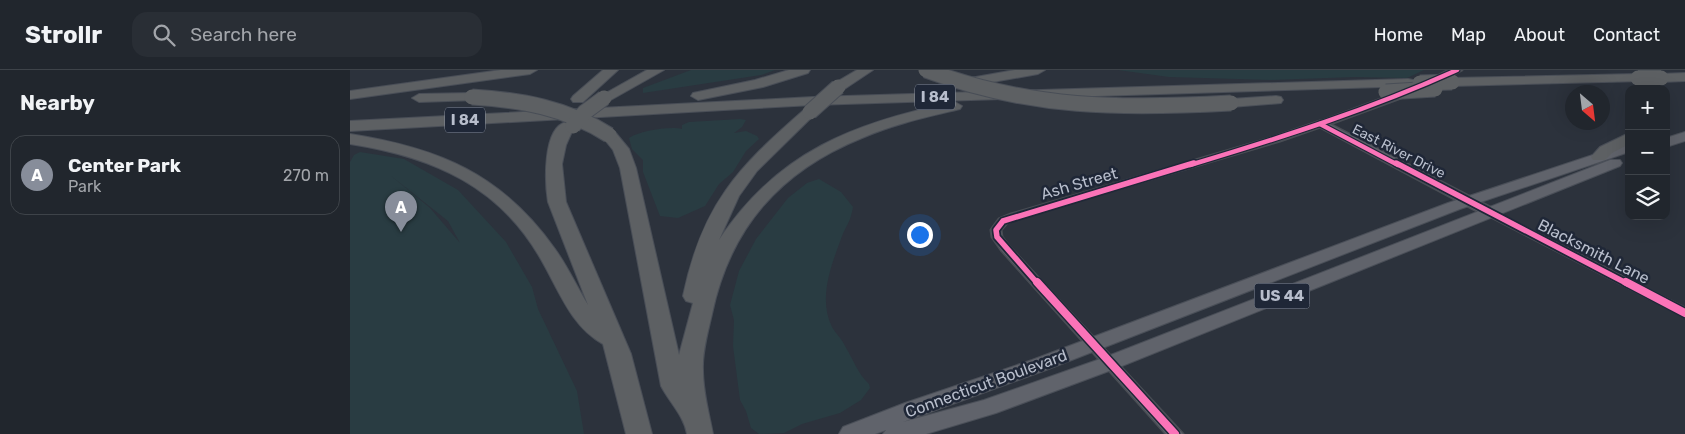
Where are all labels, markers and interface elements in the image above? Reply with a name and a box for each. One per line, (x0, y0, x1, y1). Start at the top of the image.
search box (132, 12, 482, 57)
text: Strollr (25, 21, 102, 49)
icon: search (150, 21, 178, 49)
text: Search here (190, 23, 297, 46)
text: Home (1374, 24, 1423, 46)
text: Map (1451, 24, 1486, 46)
text: About (1514, 24, 1565, 46)
text: Contact (1593, 24, 1660, 46)
road number: I 84 (915, 85, 955, 110)
north arrow (1565, 85, 1610, 130)
map controls (1625, 85, 1670, 220)
button: + (1625, 85, 1670, 130)
text: Nearby (20, 90, 95, 115)
road number: I 84 (445, 108, 485, 132)
street label: East River Drive (1349, 121, 1448, 182)
button: − (1625, 130, 1670, 175)
text: Center Park (68, 154, 181, 177)
street label: Ash Street (1039, 163, 1120, 203)
text: A (31, 166, 43, 185)
text: 270 m (283, 166, 329, 185)
button: layers (1625, 175, 1670, 220)
text: Park (68, 177, 101, 196)
pin: A (385, 191, 417, 232)
street label: Blacksmith Lane (1535, 215, 1653, 288)
your location (907, 222, 933, 248)
road number: US 44 (1254, 284, 1310, 308)
street label: Connecticut Boulevard (903, 345, 1070, 422)

